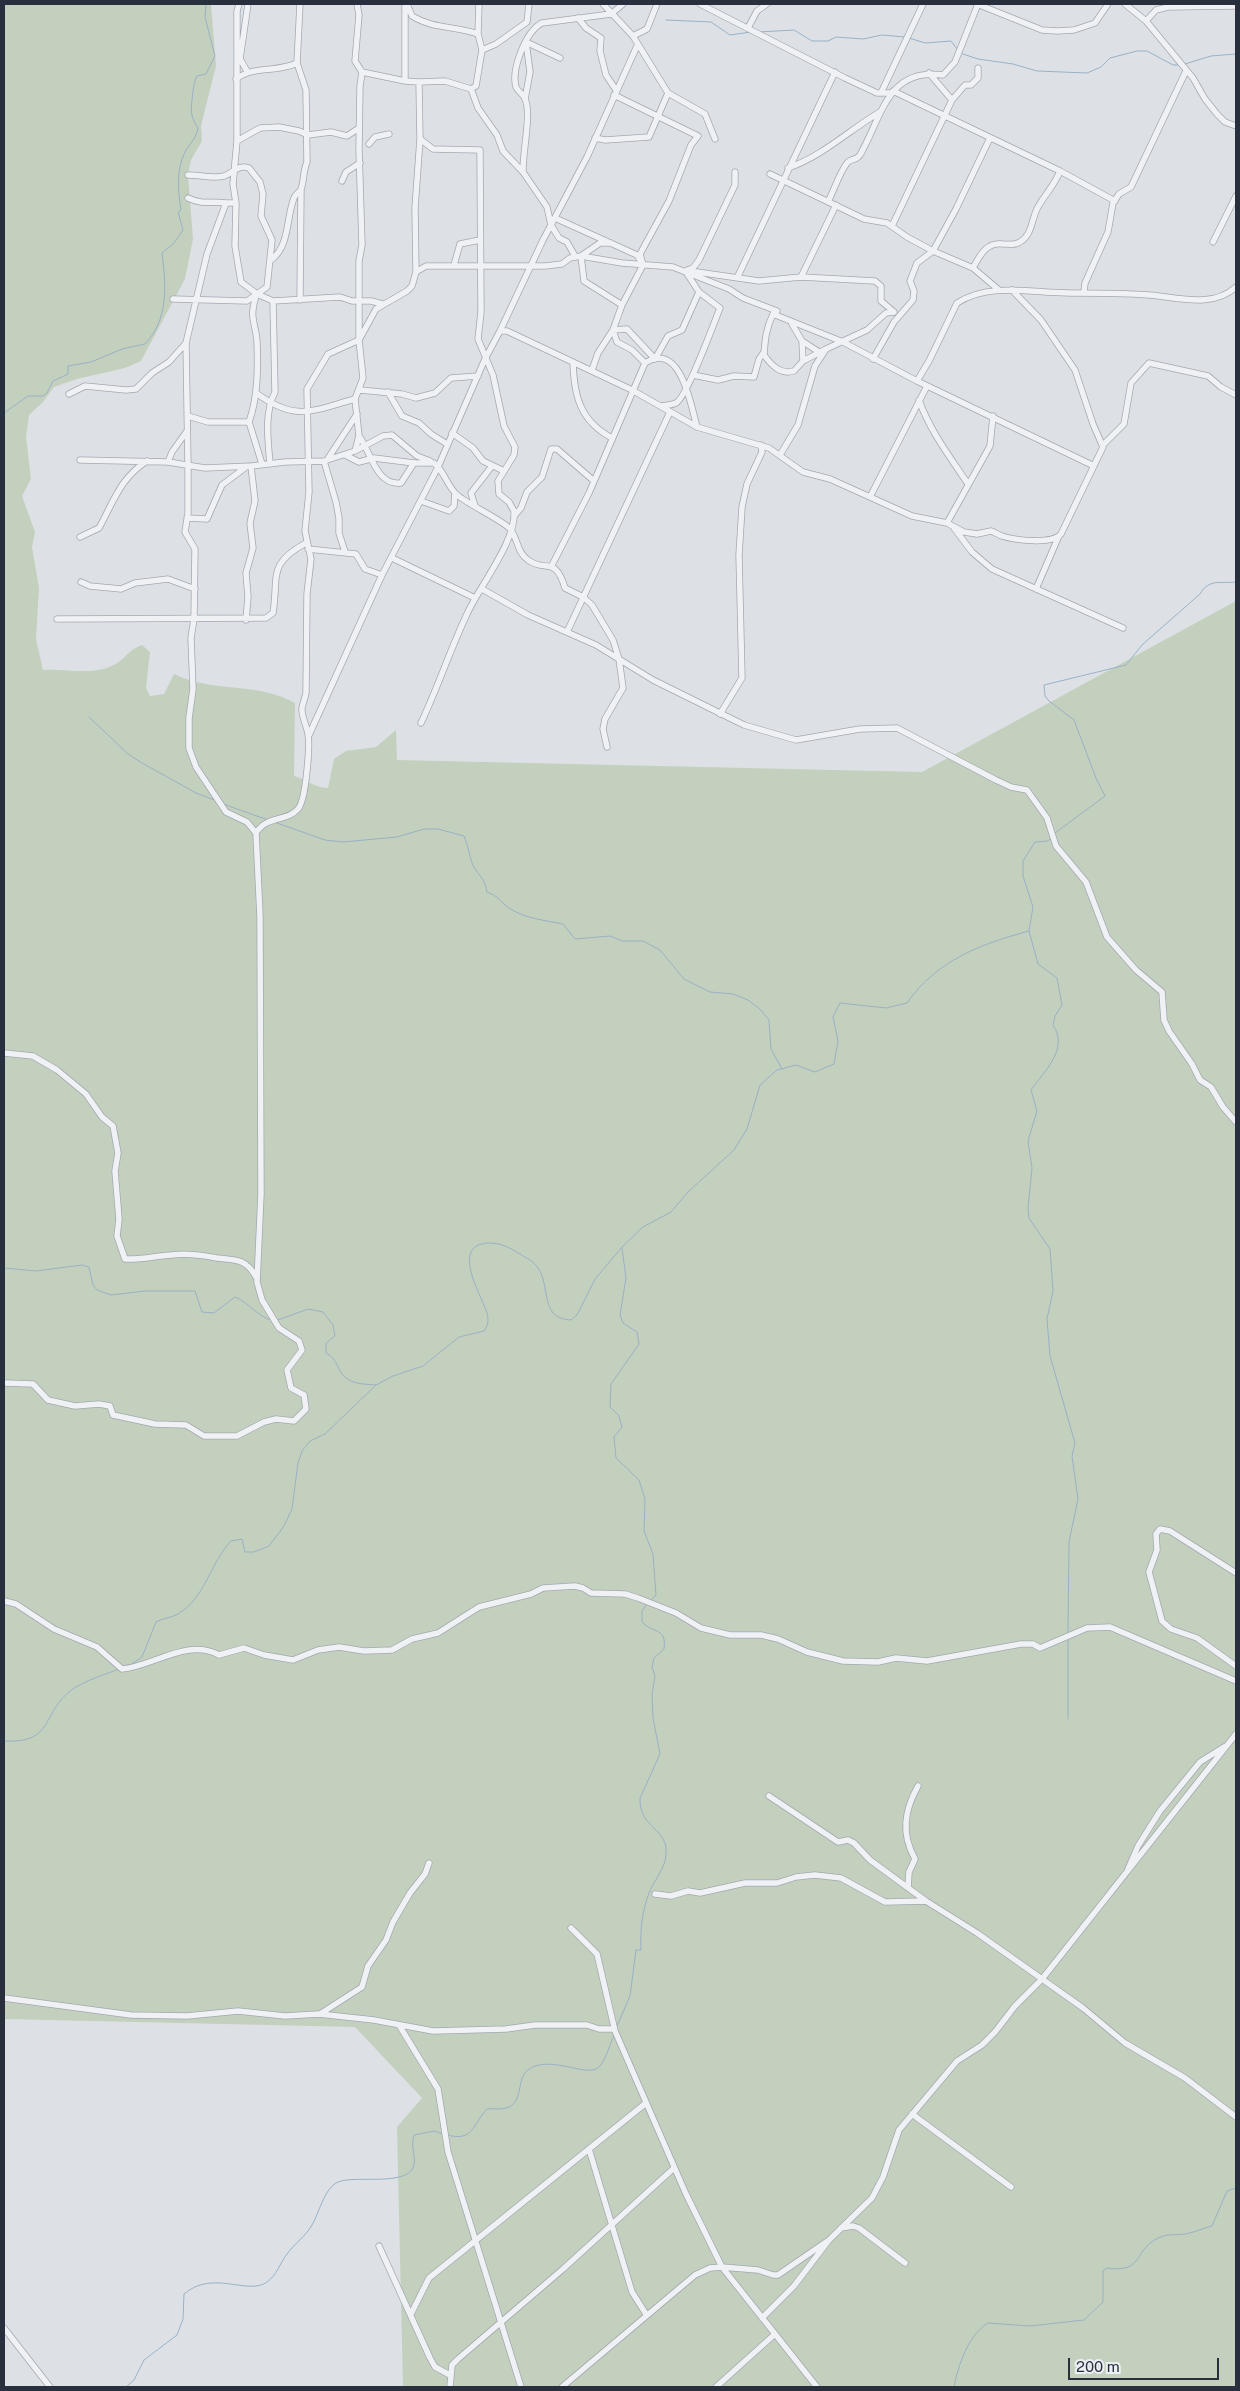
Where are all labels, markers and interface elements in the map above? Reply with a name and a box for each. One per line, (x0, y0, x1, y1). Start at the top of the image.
scale bar (1070, 2348, 1221, 2380)
text: 200 m (1076, 2358, 1120, 2375)

